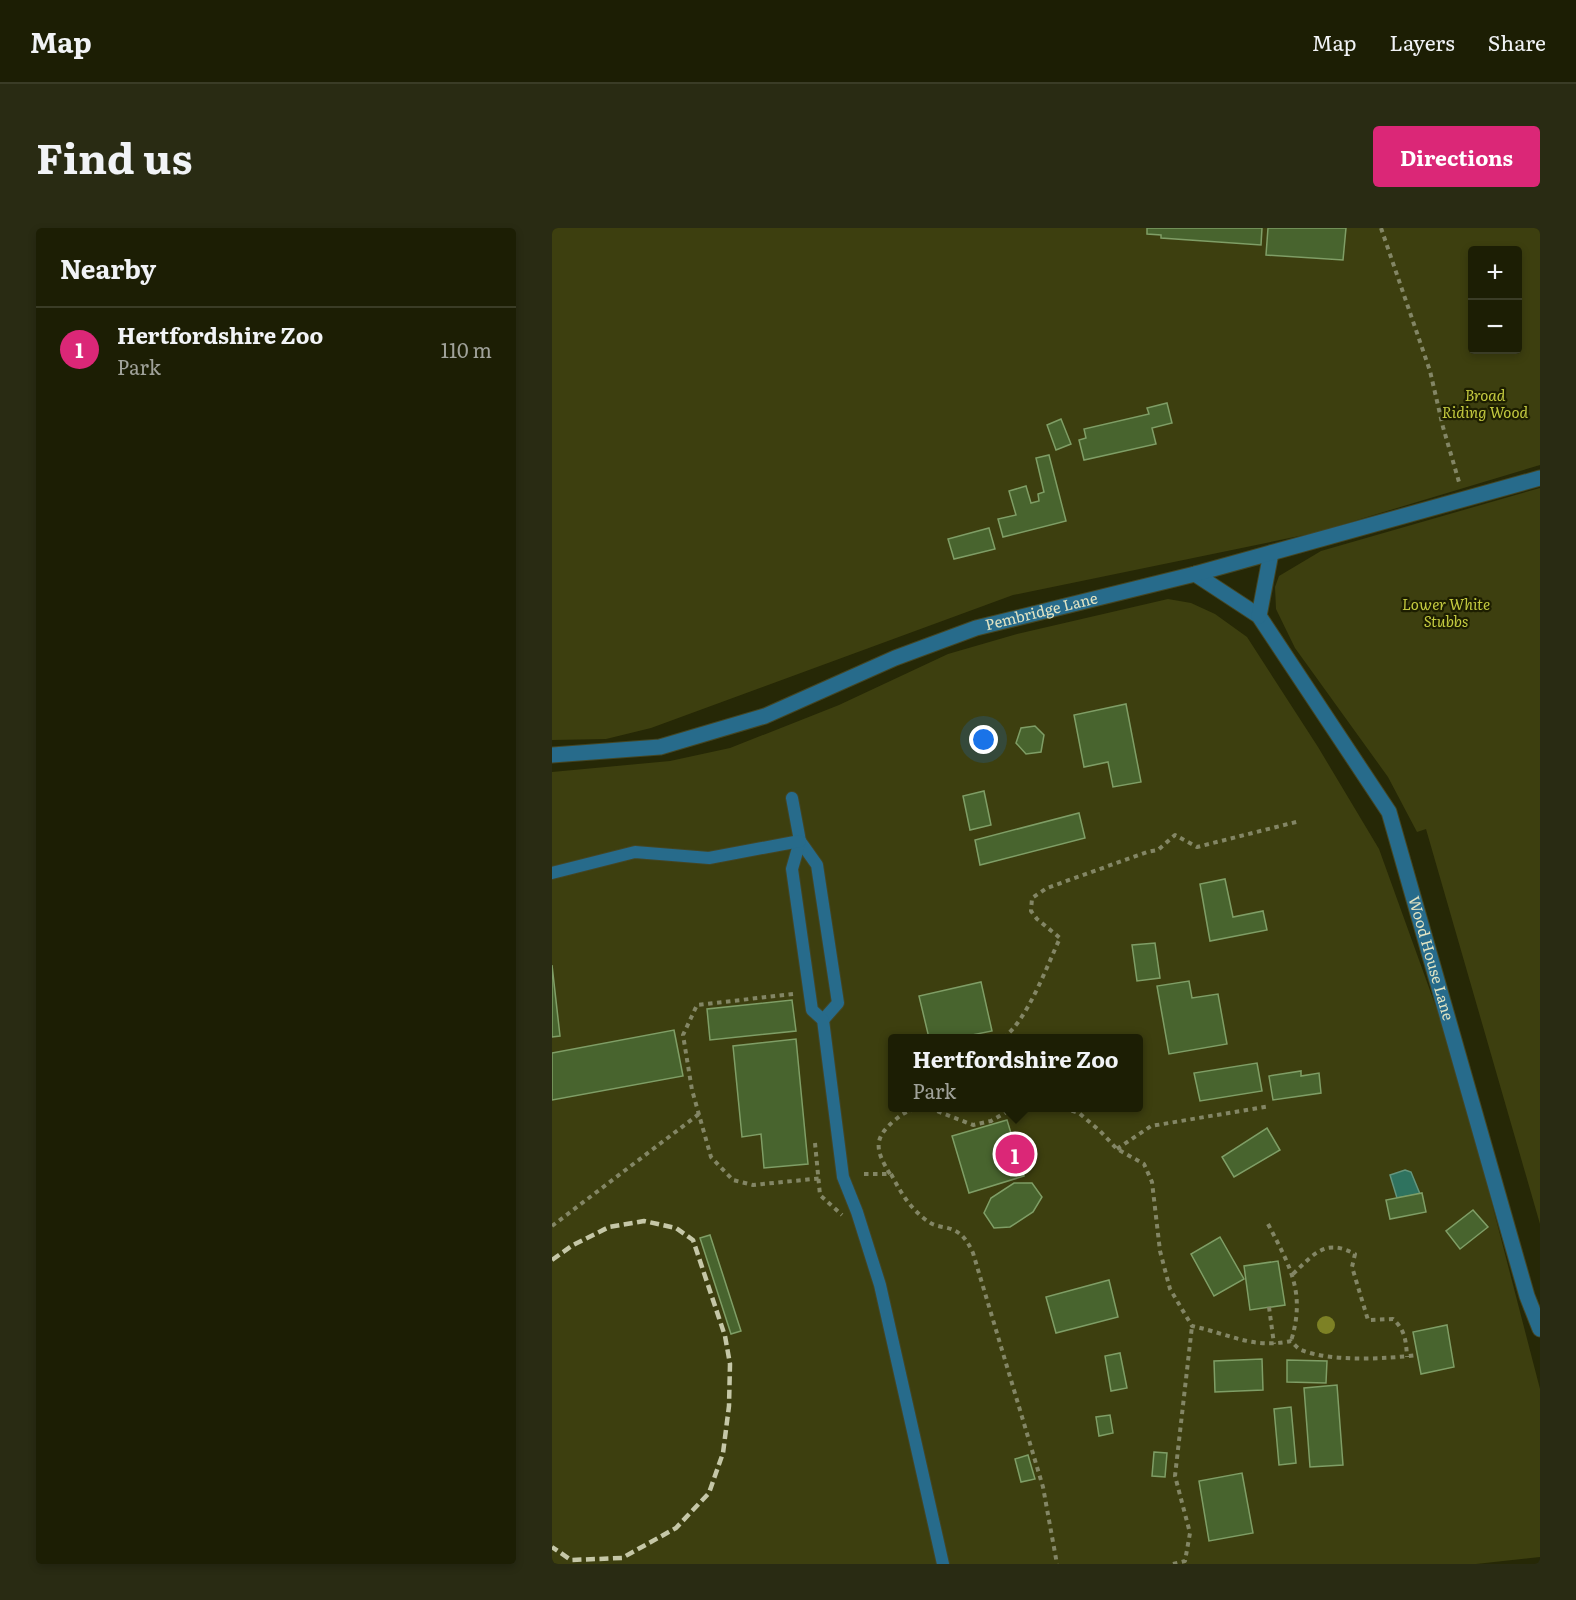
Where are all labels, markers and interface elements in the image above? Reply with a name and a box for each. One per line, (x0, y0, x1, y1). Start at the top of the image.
text: Map (30, 20, 92, 62)
text: Map (1312, 26, 1357, 57)
text: Layers (1390, 26, 1455, 57)
text: Share (1488, 26, 1546, 57)
text: Find us (36, 125, 193, 187)
button: Directions (1373, 126, 1540, 187)
map controls (1468, 246, 1522, 354)
button: + (1468, 246, 1522, 300)
text: Nearby (60, 248, 156, 287)
button: − (1468, 300, 1522, 354)
text: Hertfordshire Zoo (117, 318, 323, 351)
text: 1 (75, 334, 84, 364)
text: 110 m (441, 334, 492, 364)
text: Park (117, 351, 161, 381)
park label: Broad Riding Wood (1442, 383, 1529, 423)
street label: Pembridge Lane (983, 585, 1100, 635)
park label: Lower White Stubbs (1402, 592, 1490, 632)
your location (969, 725, 998, 754)
street label: Wood House Lane (1404, 893, 1461, 1023)
popup (888, 1034, 1143, 1112)
text: Hertfordshire Zoo (912, 1042, 1119, 1075)
text: Park (912, 1075, 956, 1105)
pin: 1 (996, 1132, 1034, 1176)

